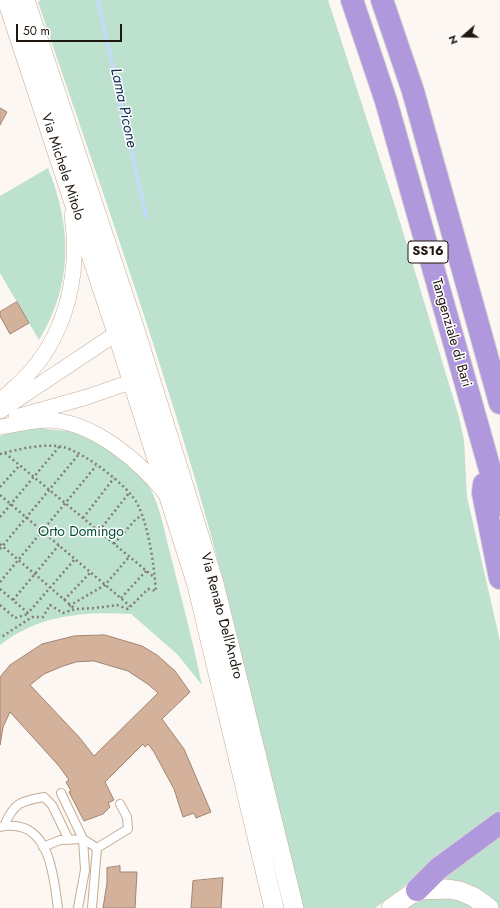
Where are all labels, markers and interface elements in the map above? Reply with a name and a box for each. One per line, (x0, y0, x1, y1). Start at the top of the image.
scale bar (18, 16, 124, 42)
north arrow (444, 16, 484, 56)
text: 50 m (23, 22, 50, 40)
text: N (444, 33, 462, 47)
water label: Lama Picone (106, 67, 140, 149)
street label: Via Michele Mitolo (37, 111, 87, 223)
road number: SS16 (408, 241, 448, 263)
street label: Tangenziale di Bari (427, 277, 475, 389)
park label: Orto Domingo (38, 525, 124, 541)
street label: Via Renato Dell'Andro (196, 551, 246, 681)

